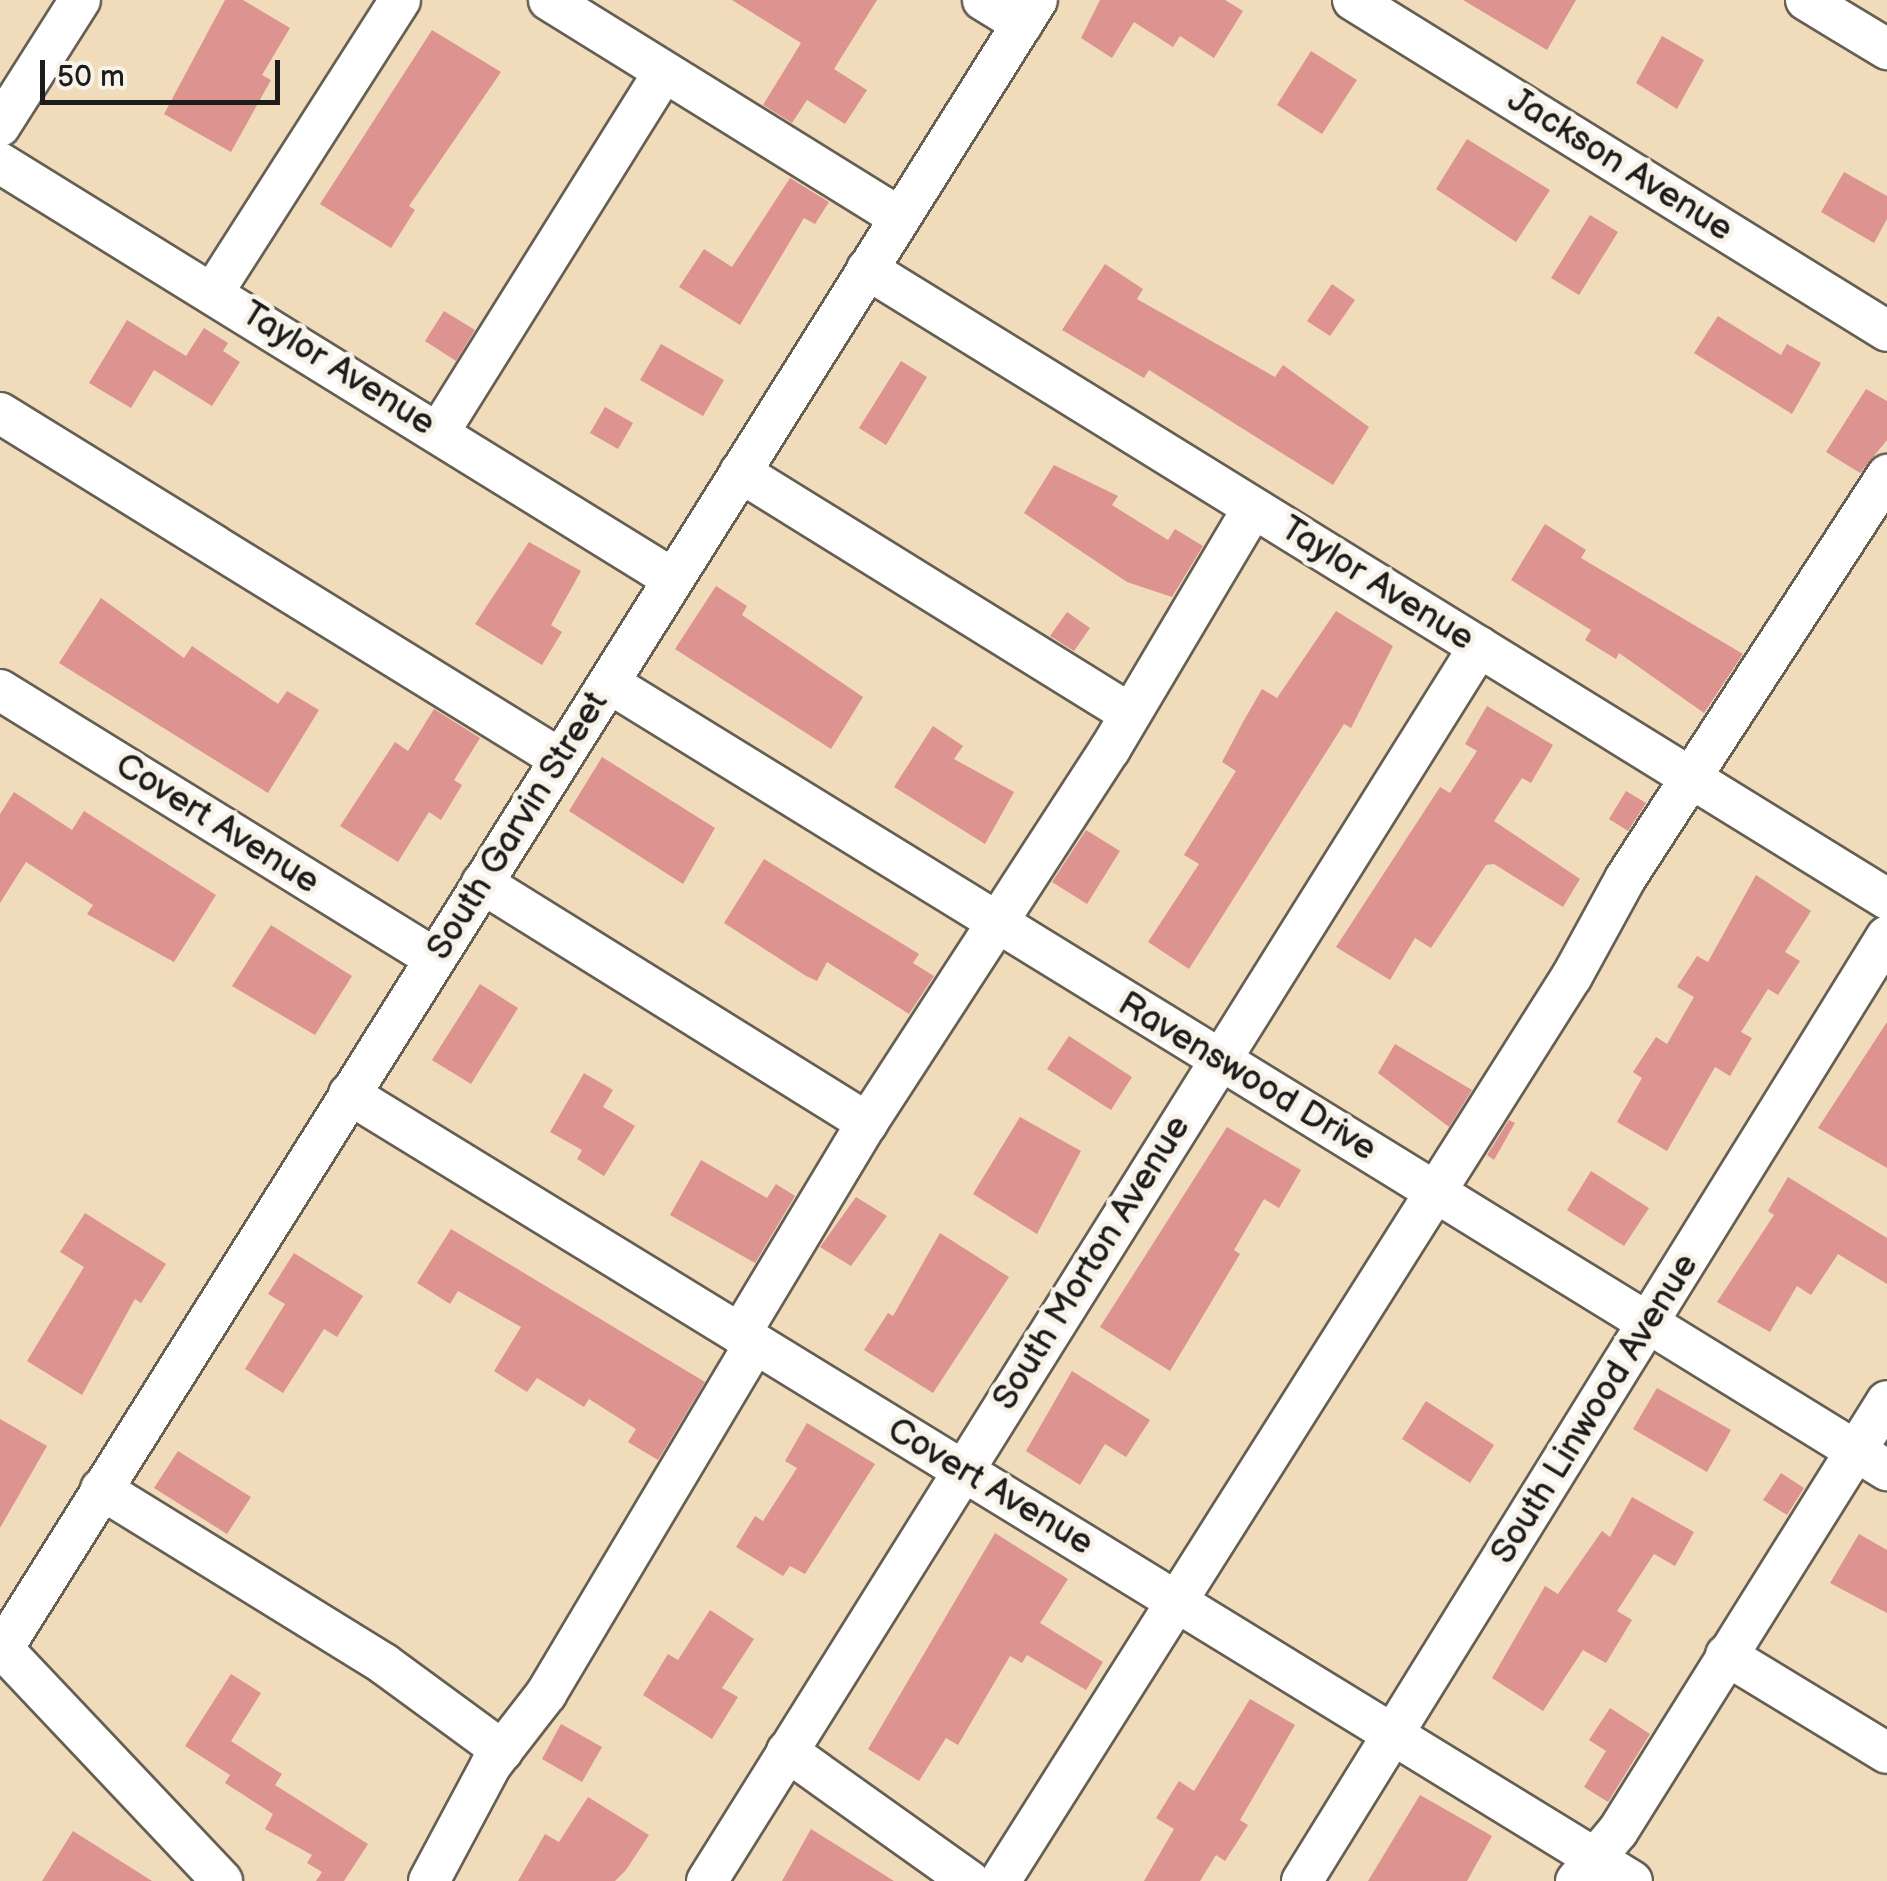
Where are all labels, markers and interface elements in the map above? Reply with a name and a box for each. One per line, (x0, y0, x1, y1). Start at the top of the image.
scale bar (45, 40, 285, 102)
text: 50 m (57, 59, 125, 95)
street label: Jackson Avenue (1500, 79, 1740, 251)
street label: Taylor Avenue (234, 293, 442, 445)
street label: Taylor Avenue (1273, 508, 1481, 660)
street label: South Garvin Street (418, 684, 618, 968)
street label: Covert Avenue (107, 745, 327, 903)
street label: Ravenswood Drive (1110, 983, 1384, 1171)
street label: South Morton Avenue (984, 1108, 1200, 1418)
street label: South Linwood Avenue (1482, 1246, 1708, 1572)
street label: Covert Avenue (880, 1409, 1100, 1565)

